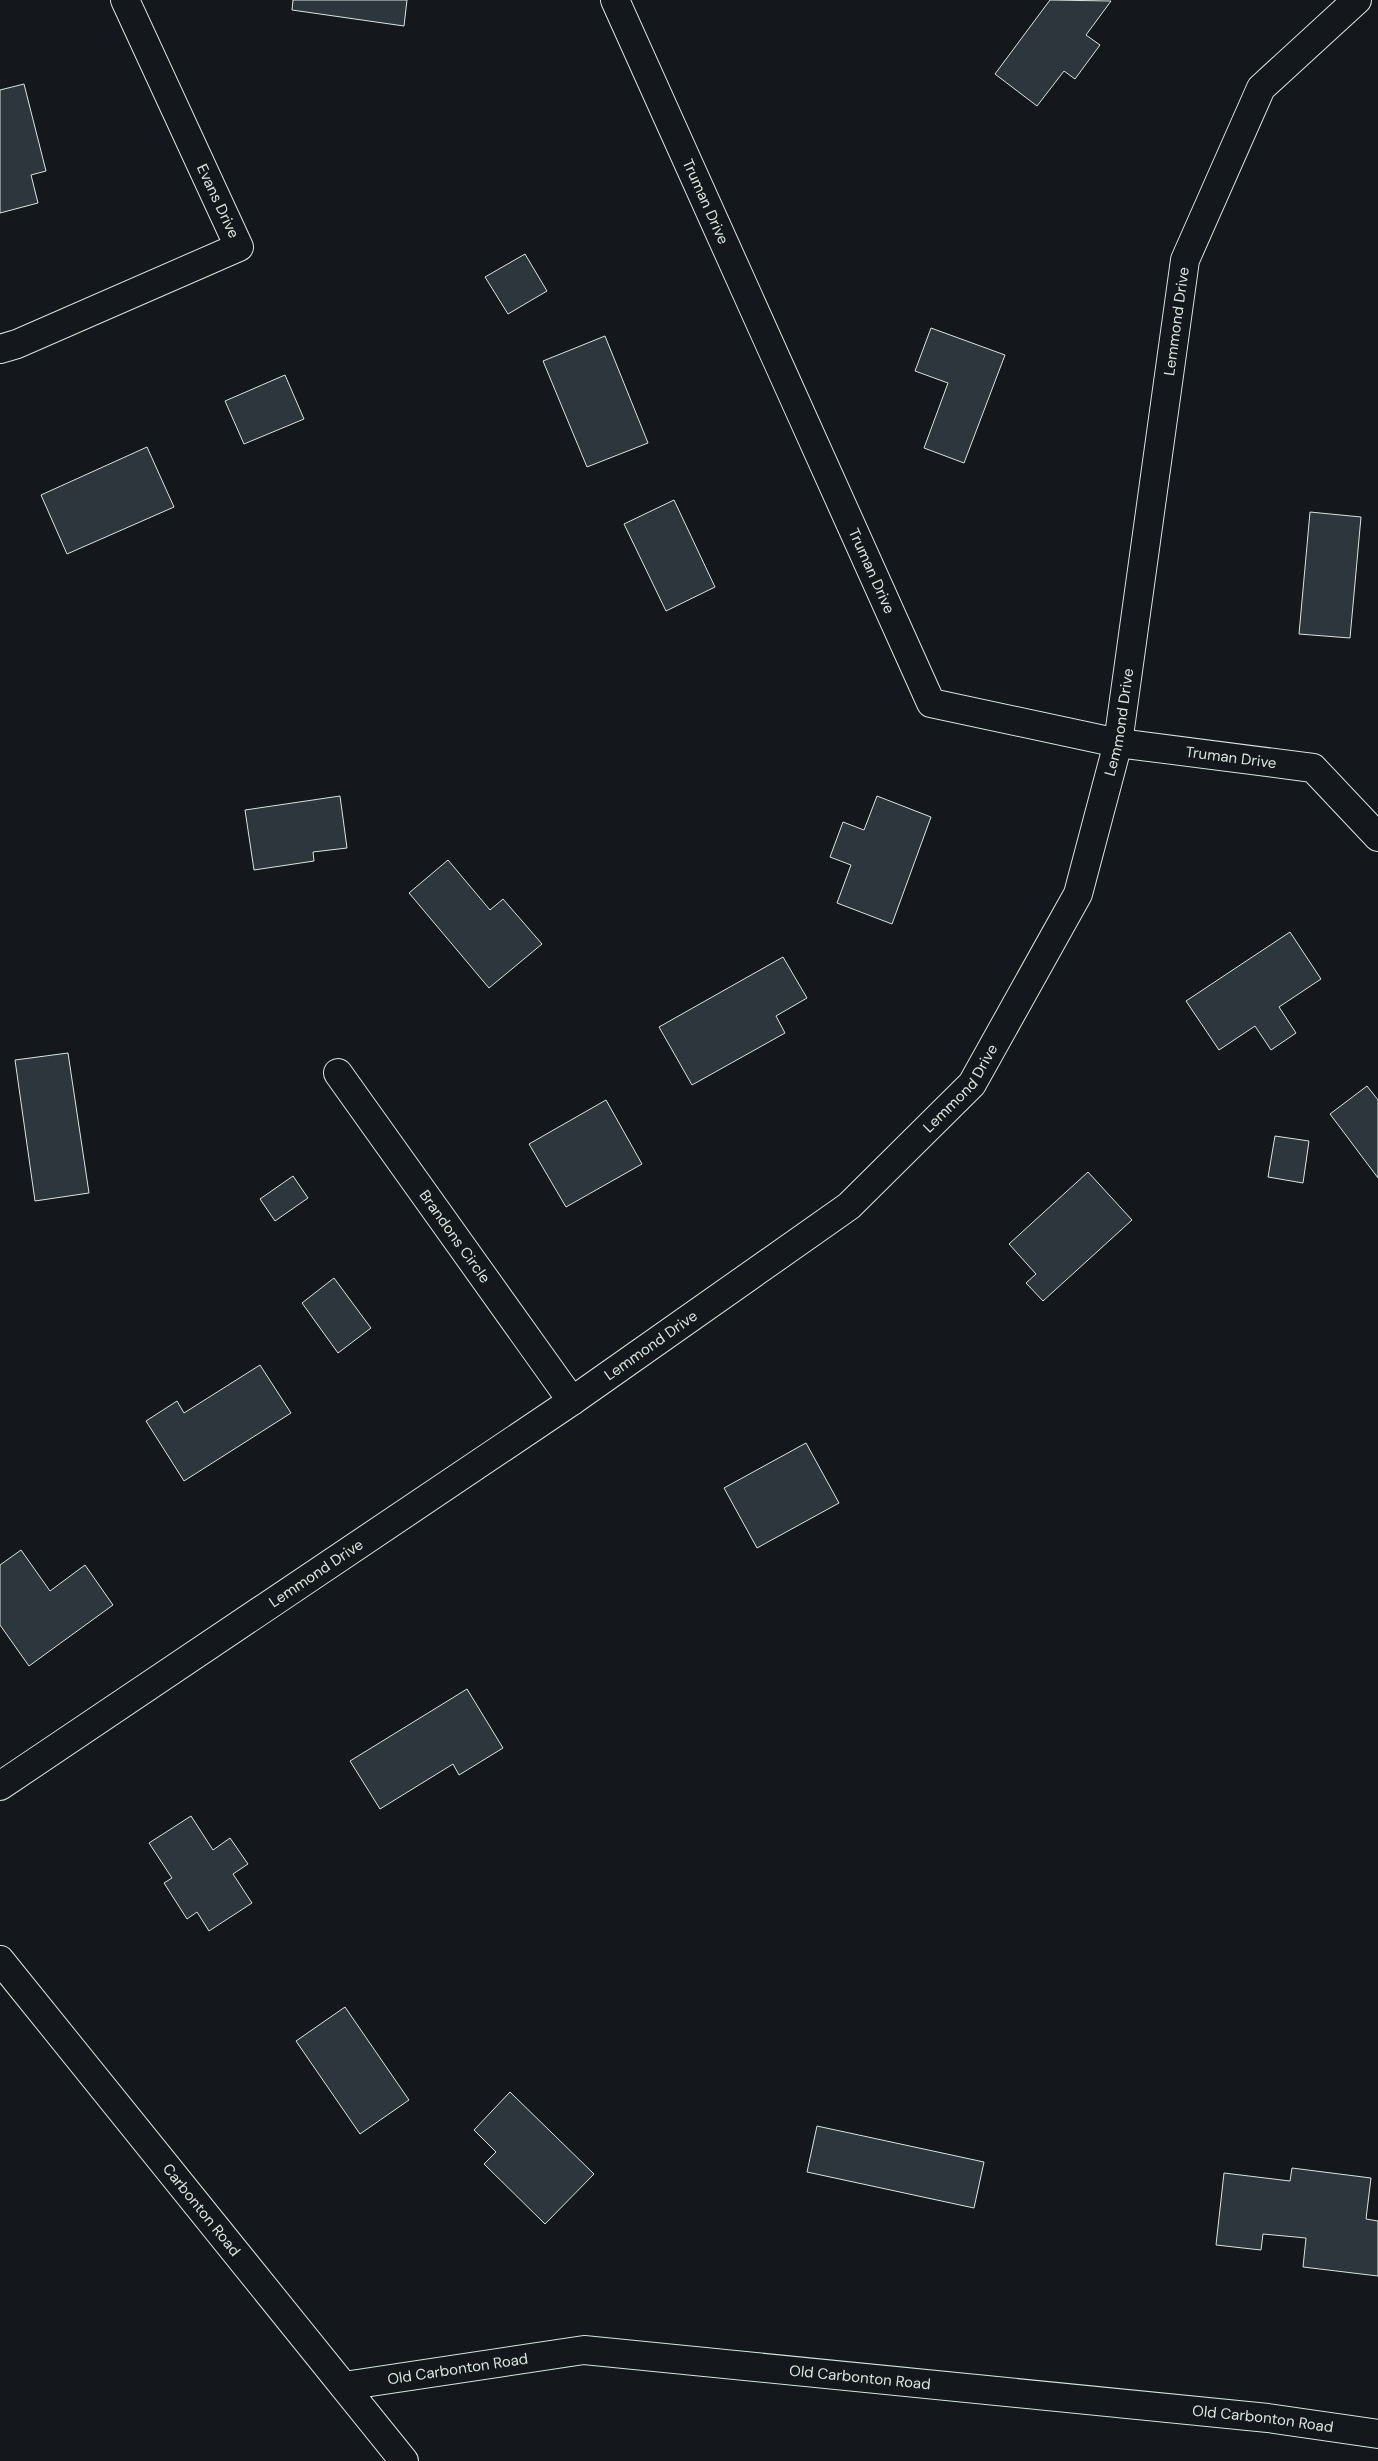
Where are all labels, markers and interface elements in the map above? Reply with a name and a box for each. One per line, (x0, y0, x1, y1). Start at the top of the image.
street label: Truman Drive (678, 156, 733, 247)
street label: Evans Drive (192, 161, 244, 241)
street label: Lemmond Drive (1159, 266, 1194, 377)
street label: Truman Drive (844, 525, 900, 617)
street label: Lemmond Drive (1100, 667, 1138, 778)
street label: Truman Drive (1184, 742, 1278, 773)
street label: Lemmond Drive (919, 1041, 1002, 1137)
street label: Brandons Circle (415, 1186, 495, 1287)
street label: Lemmond Drive (600, 1306, 701, 1385)
street label: Lemmond Drive (265, 1534, 367, 1612)
street label: Carbonton Road (158, 2159, 245, 2260)
street label: Old Carbonton Road (386, 2349, 529, 2389)
street label: Old Carbonton Road (788, 2360, 932, 2394)
street label: Old Carbonton Road (1191, 2401, 1335, 2437)

